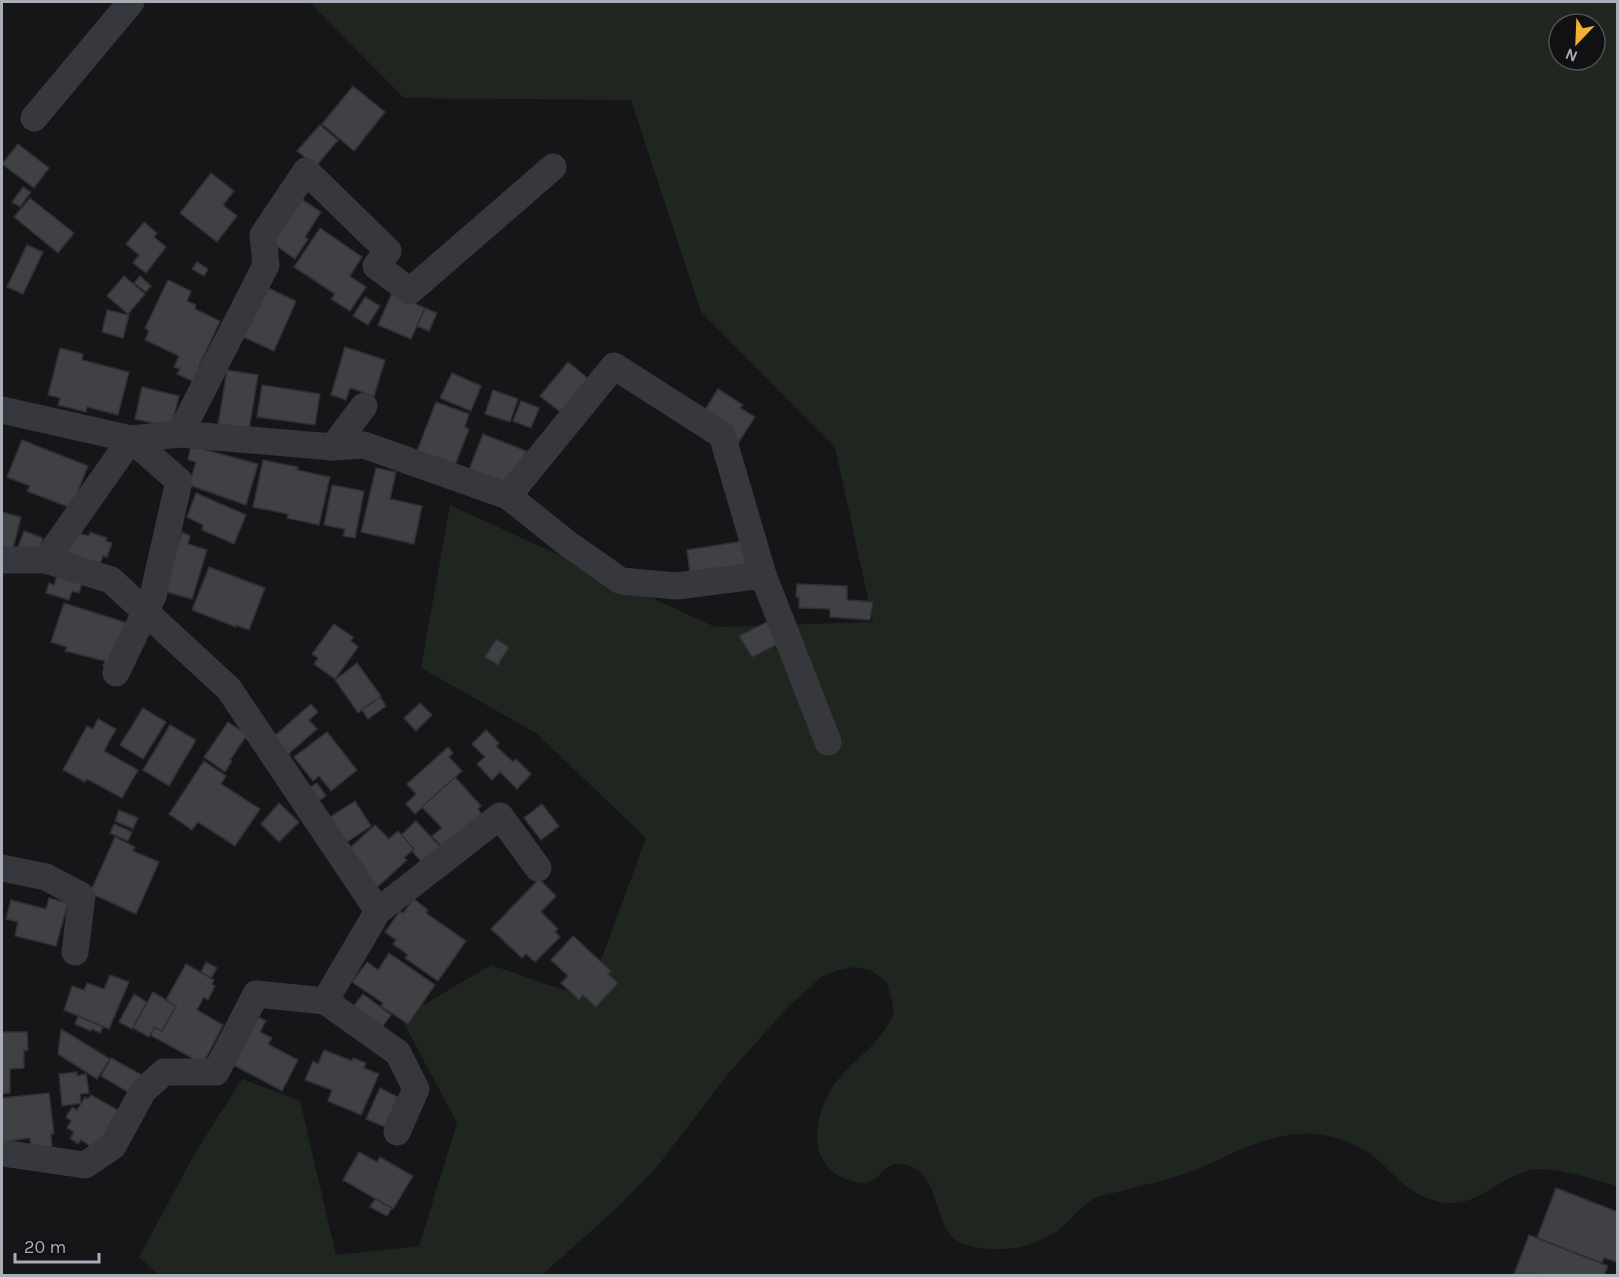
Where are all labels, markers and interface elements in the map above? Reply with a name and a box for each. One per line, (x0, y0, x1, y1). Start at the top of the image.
north arrow (1547, 12, 1607, 72)
text: N (1562, 44, 1580, 66)
scale bar (15, 1226, 99, 1264)
text: 20 m (24, 1236, 66, 1258)

